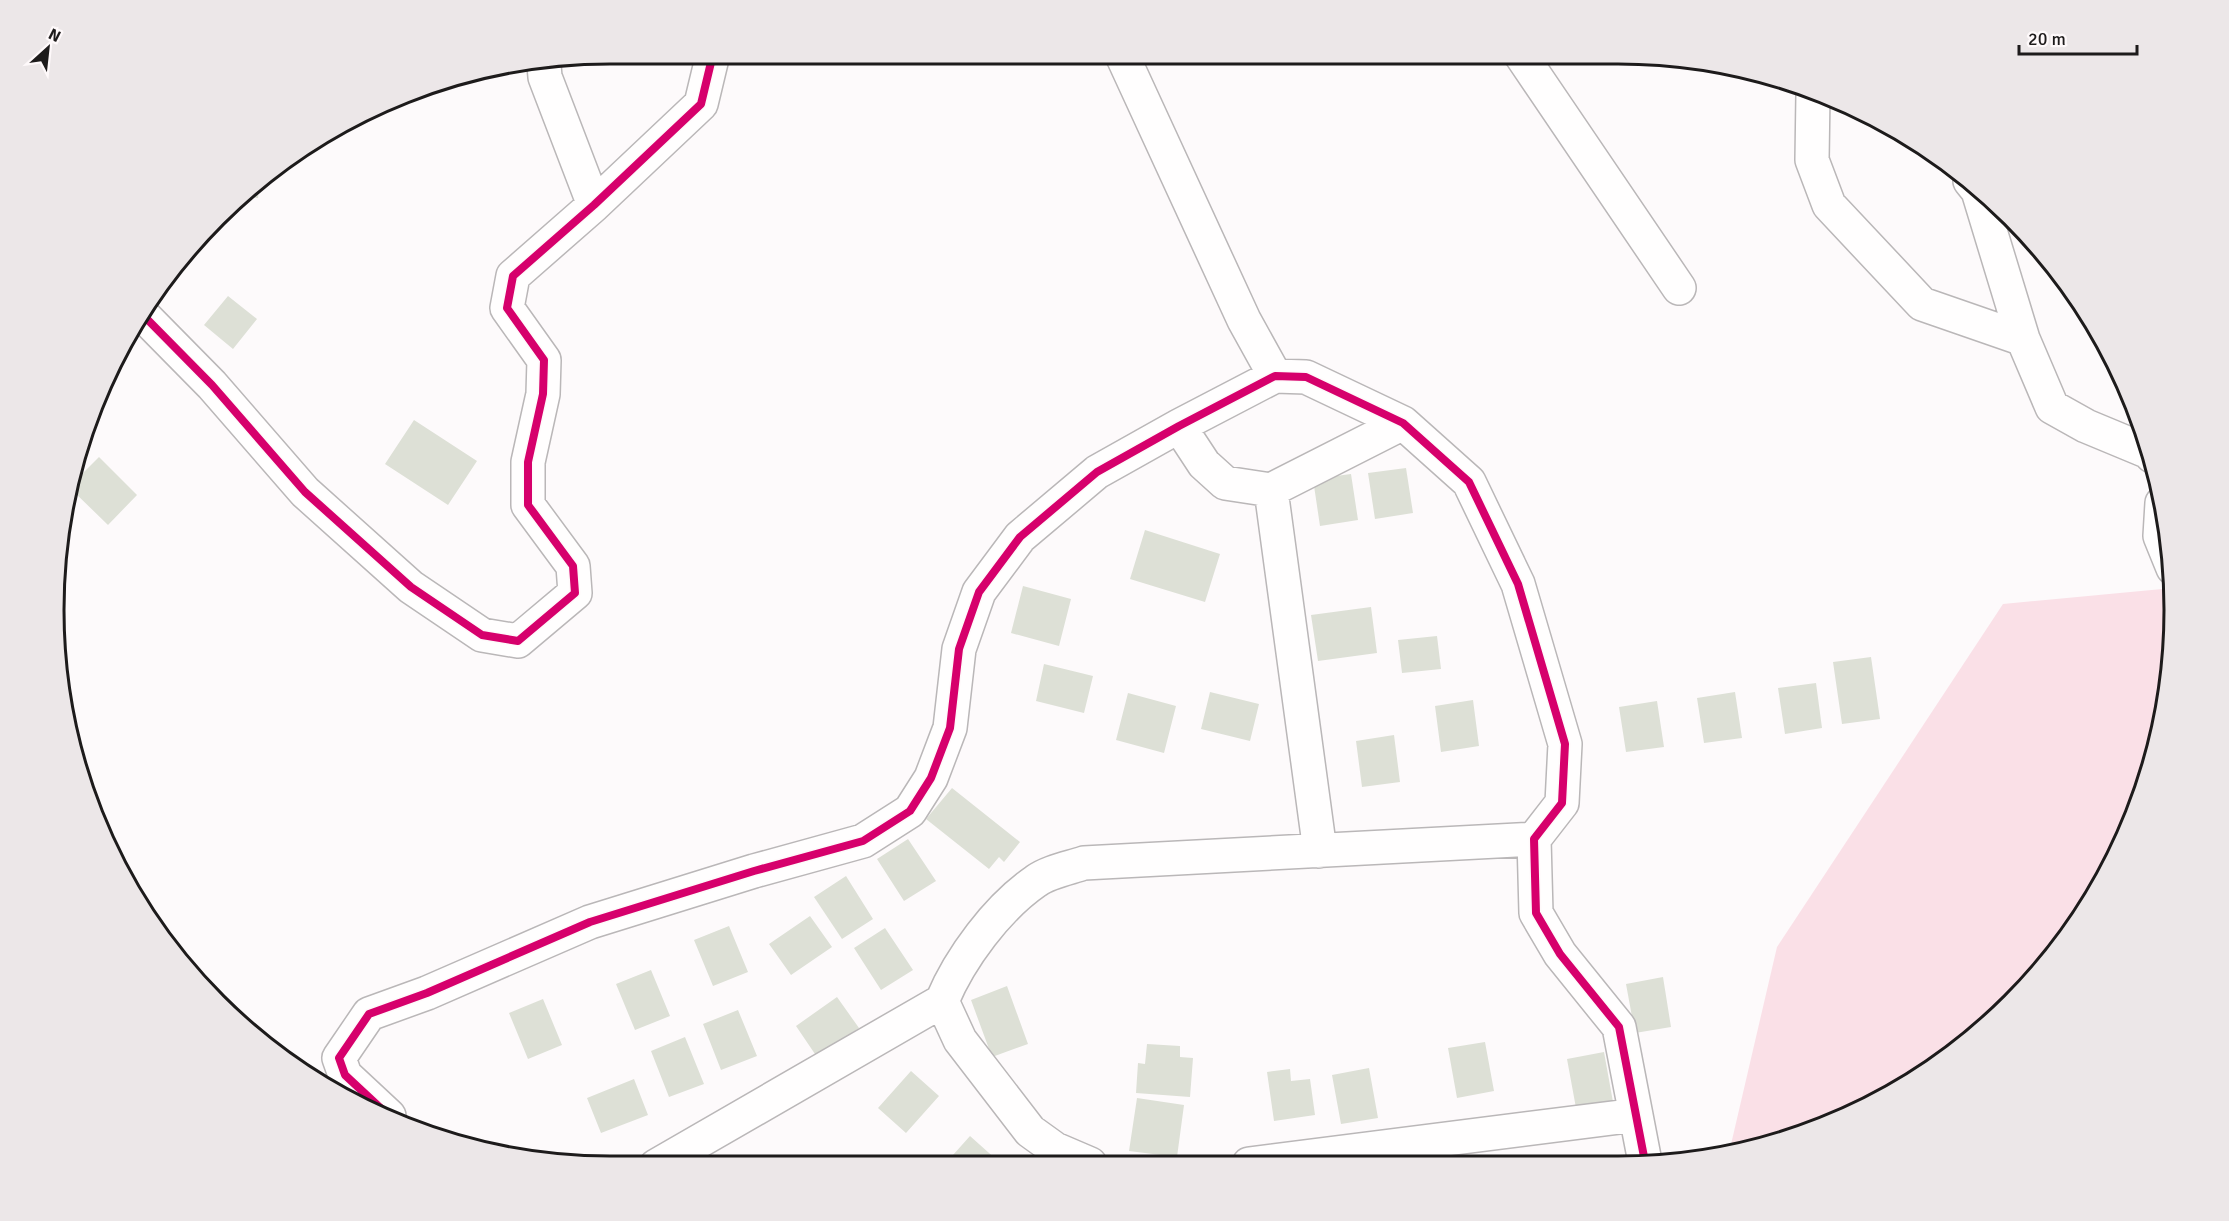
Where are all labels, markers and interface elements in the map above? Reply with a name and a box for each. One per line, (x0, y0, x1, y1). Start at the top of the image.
north arrow (18, 18, 78, 78)
scale bar (2019, 18, 2138, 56)
text: N (45, 24, 64, 47)
text: 20 m (2028, 28, 2066, 50)

